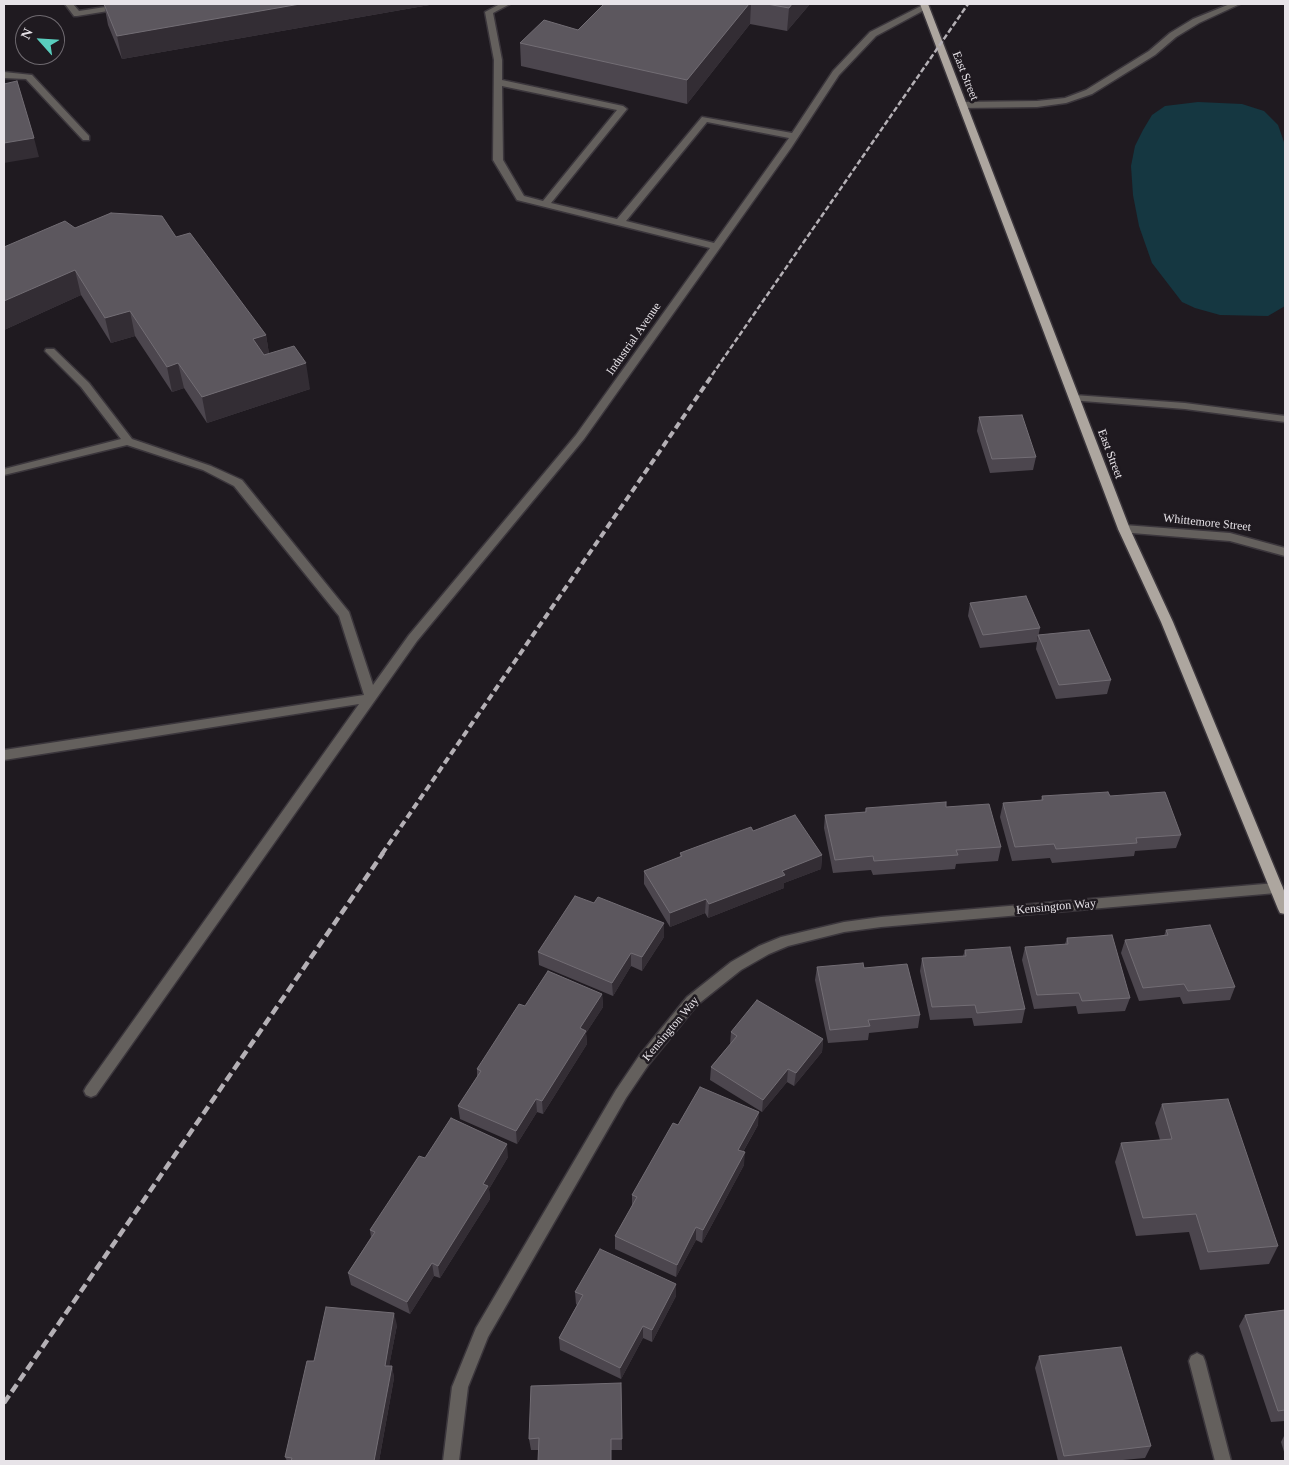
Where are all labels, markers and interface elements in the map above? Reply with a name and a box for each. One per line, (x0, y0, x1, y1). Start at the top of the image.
north arrow (15, 15, 65, 65)
text: N (18, 26, 36, 41)
street label: East Street (949, 49, 981, 103)
street label: Industrial Avenue (604, 300, 664, 378)
street label: East Street (1094, 427, 1126, 481)
street label: Whittemore Street (1162, 511, 1252, 535)
street label: Kensington Way (1016, 896, 1096, 918)
street label: Kensington Way (640, 994, 702, 1064)

